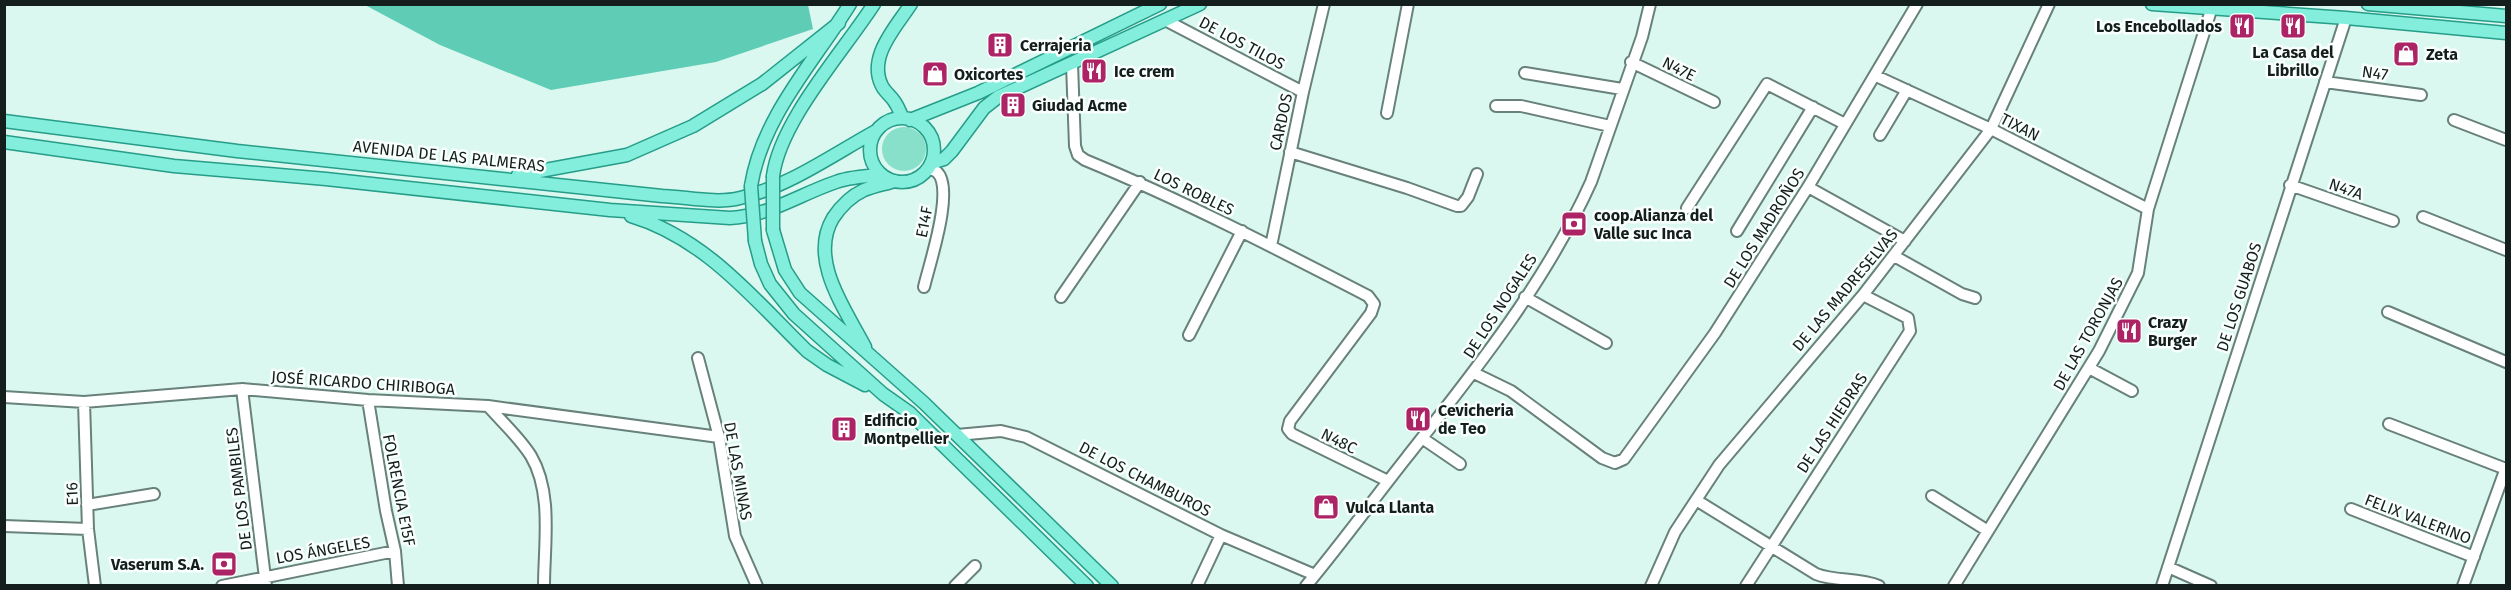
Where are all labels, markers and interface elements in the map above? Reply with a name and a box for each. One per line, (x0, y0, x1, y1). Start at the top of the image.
restaurant icon: Los Encebollados (2227, 11, 2257, 41)
restaurant icon: La Casa del Librillo (2278, 11, 2308, 41)
street label: DE LOS TILOS (1196, 12, 1288, 74)
place label: Los Encebollados (2096, 17, 2222, 36)
building icon: Cerrajeria (985, 30, 1015, 60)
place label: Cerrajeria (1020, 36, 1092, 55)
shop icon: Zeta (2391, 39, 2421, 69)
place label: La Casa del Librillo (2252, 43, 2334, 80)
place label: Zeta (2426, 45, 2458, 64)
street label: N47E (1659, 53, 1699, 85)
restaurant icon: Ice crem (1079, 56, 1109, 86)
shop icon: Oxicortes (920, 59, 950, 89)
place label: Ice crem (1114, 62, 1175, 81)
street label: N47 (2361, 62, 2389, 84)
place label: Oxicortes (954, 65, 1023, 84)
building icon: Giudad Acme (998, 90, 1028, 120)
street label: CARDOS (1266, 91, 1296, 152)
place label: Giudad Acme (1032, 96, 1127, 115)
street label: TIXAN (1997, 109, 2043, 145)
street label: AVENIDA DE LAS PALMERAS (352, 136, 546, 176)
street label: LOS ROBLES (1151, 164, 1237, 220)
street label: DE LOS MADROÑOS (1719, 164, 1809, 291)
street label: N47A (2326, 174, 2366, 204)
street label: E14F (912, 205, 936, 239)
place label: coop.Alianza del Valle suc Inca (1593, 206, 1713, 243)
bank icon: coop.Alianza del Valle suc Inca (1559, 209, 1589, 239)
street label: DE LAS MADRESELVAS (1788, 225, 1902, 355)
street label: DE LOS GUABOS (2212, 240, 2266, 354)
street label: DE LOS NOGALES (1459, 250, 1541, 362)
street label: DE LAS TORONJAS (2049, 274, 2127, 394)
place label: Crazy Burger (2148, 313, 2198, 350)
restaurant icon: Crazy Burger (2114, 316, 2144, 346)
street label: JOSÉ RICARDO CHIRIBOGA (270, 366, 456, 399)
street label: DE LAS HIEDRAS (1793, 369, 1871, 476)
place label: Cevicheria de Teo (1438, 401, 1514, 438)
restaurant icon: Cevicheria de Teo (1403, 404, 1433, 434)
place label: Edificio Montpellier (864, 411, 950, 448)
building icon: Edificio Montpellier (829, 414, 859, 444)
street label: DE LAS MINAS (720, 421, 756, 522)
street label: N48C (1318, 424, 1360, 458)
street label: DE LOS PAMBILES (222, 426, 256, 552)
street label: FOLRENCIA E15F (379, 432, 419, 548)
street label: DE LOS CHAMBUROS (1076, 438, 1214, 521)
street label: E16 (62, 482, 82, 506)
street label: FELIX VALERINO (2362, 490, 2474, 548)
shop icon: Vulca Llanta (1311, 492, 1341, 522)
place label: Vulca Llanta (1345, 498, 1434, 517)
street label: LOS ÁNGELES (274, 531, 372, 568)
bank icon: Vaserum S.A. (209, 549, 239, 579)
place label: Vaserum S.A. (110, 555, 204, 574)

